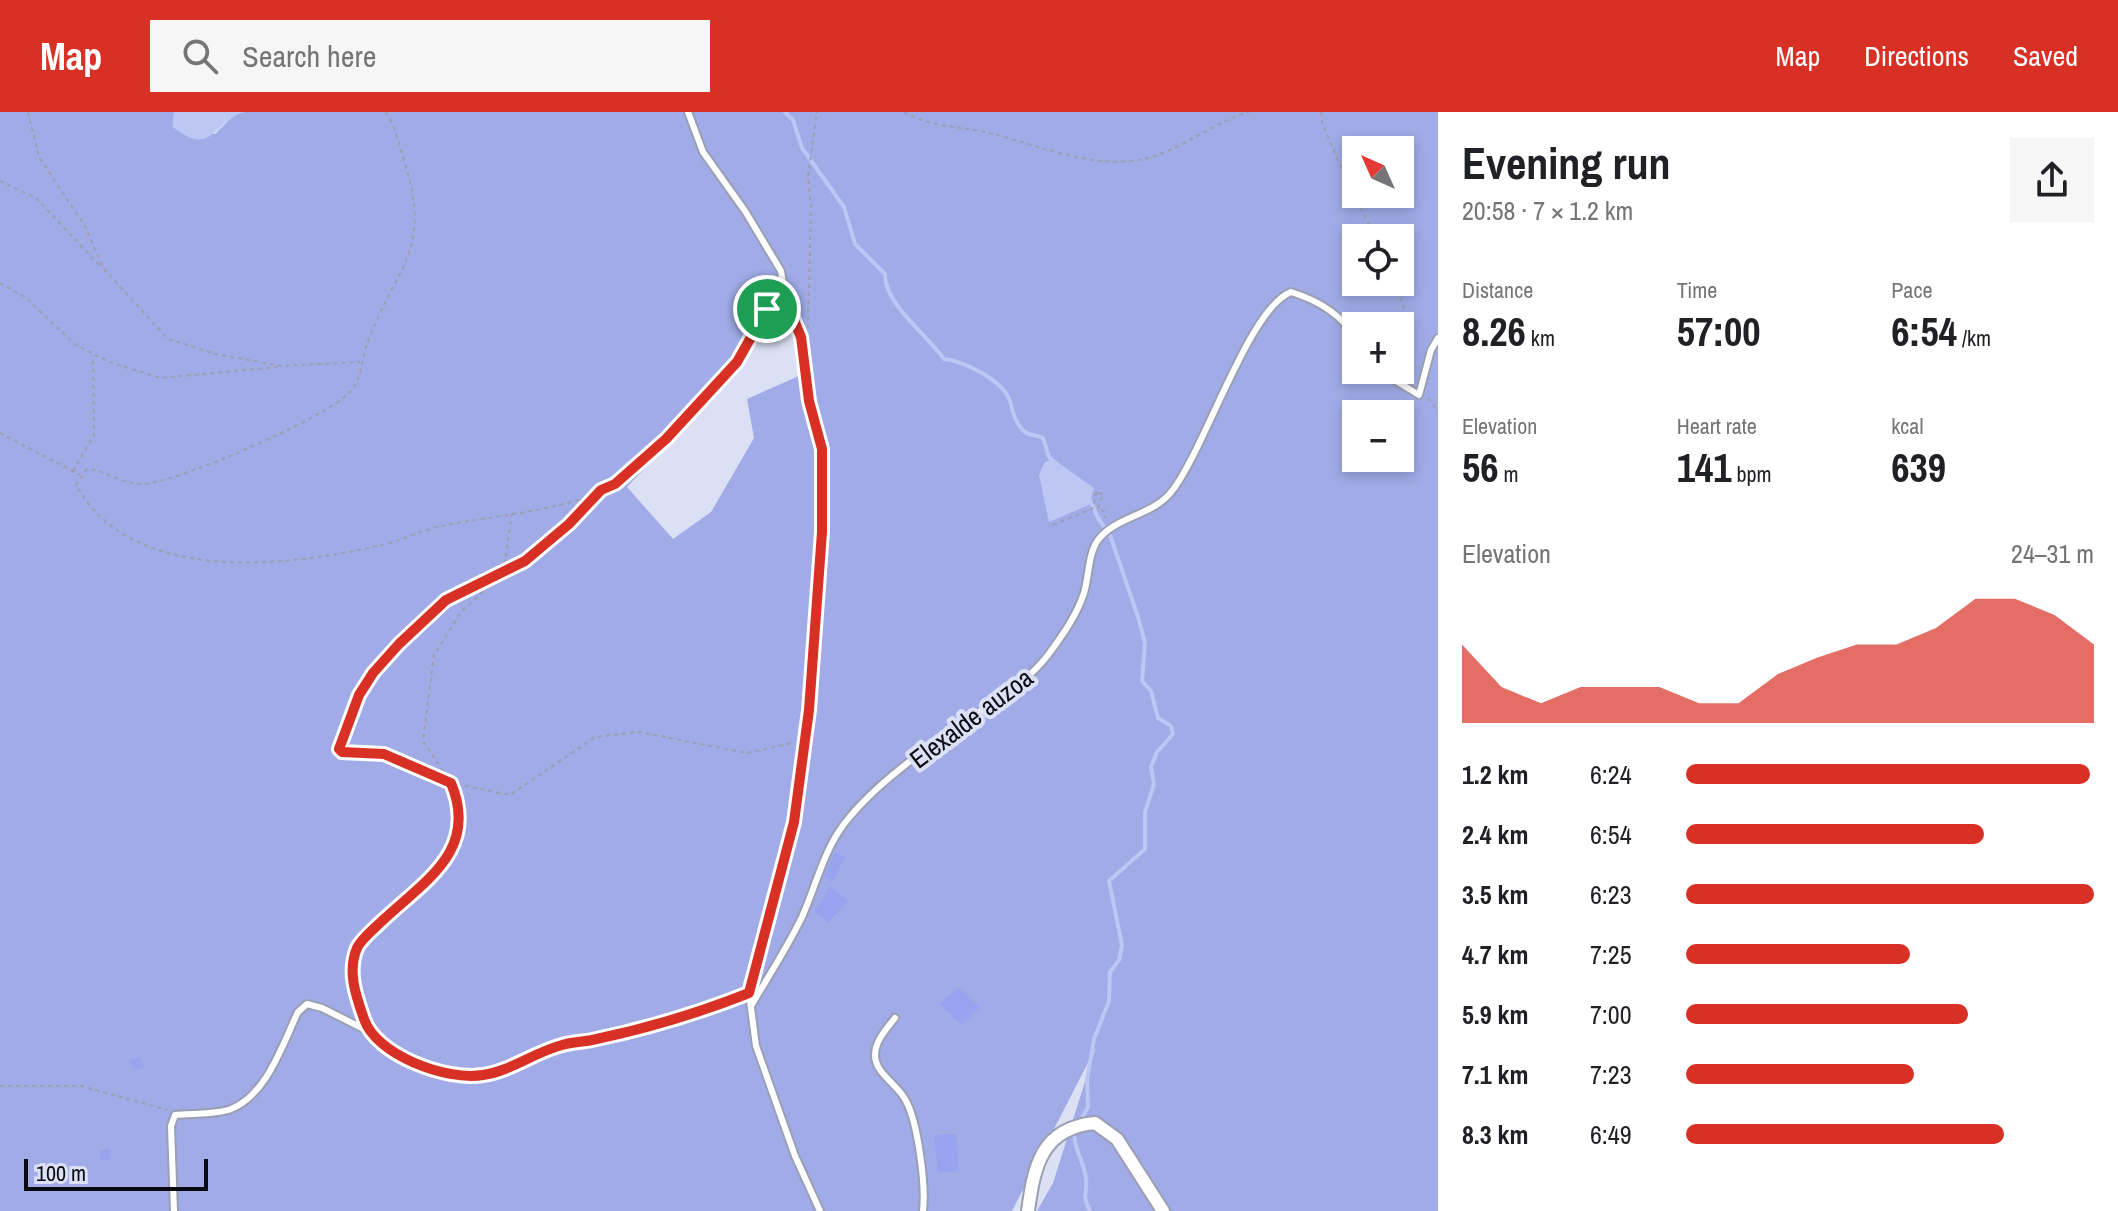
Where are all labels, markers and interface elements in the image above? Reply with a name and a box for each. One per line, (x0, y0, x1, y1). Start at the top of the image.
search box (150, 20, 710, 92)
text: Map (40, 31, 102, 82)
icon: search (178, 34, 222, 78)
text: Search here (242, 36, 376, 76)
text: Map (1776, 37, 1820, 75)
text: Directions (1864, 37, 1969, 75)
text: Saved (2013, 37, 2078, 75)
text: Evening run (1462, 133, 1671, 193)
north arrow (1342, 136, 1414, 208)
map controls (1342, 136, 1414, 472)
button: share (2010, 138, 2094, 222)
text: 20:58 · 7 × 1.2 km (1462, 193, 1633, 228)
button: locate (1342, 224, 1414, 296)
pin (733, 275, 801, 343)
text: Distance (1462, 275, 1533, 305)
text: Time (1677, 275, 1717, 305)
text: Pace (1891, 275, 1932, 305)
icon: arrive (745, 287, 789, 331)
text: 8.26 (1462, 305, 1526, 358)
text: 57:00 (1677, 305, 1761, 358)
text: 6:54 (1891, 305, 1957, 358)
button: + (1342, 312, 1414, 384)
text: km (1526, 323, 1555, 353)
text: /km (1957, 323, 1991, 353)
button: − (1342, 400, 1414, 472)
text: Elevation (1462, 411, 1537, 441)
text: Heart rate (1677, 411, 1757, 441)
text: kcal (1891, 411, 1923, 441)
text: 56 (1462, 441, 1498, 494)
text: 141 (1677, 441, 1731, 494)
text: 639 (1891, 441, 1946, 494)
text: m (1498, 459, 1519, 489)
text: bpm (1731, 459, 1772, 489)
text: Elevation (1462, 536, 1551, 571)
text: 24–31 m (2011, 536, 2094, 571)
street label: Elexalde auzoa (902, 660, 1040, 776)
text: 1.2 km (1462, 757, 1528, 792)
text: 6:24 (1590, 757, 1632, 792)
text: 2.4 km (1462, 817, 1528, 852)
text: 6:54 (1590, 817, 1632, 852)
text: 3.5 km (1462, 877, 1528, 912)
text: 6:23 (1590, 877, 1632, 912)
text: 4.7 km (1462, 937, 1528, 972)
text: 7:25 (1590, 937, 1632, 972)
text: 5.9 km (1462, 997, 1528, 1032)
text: 7:00 (1590, 997, 1632, 1032)
text: 7.1 km (1462, 1057, 1528, 1092)
text: 7:23 (1590, 1057, 1632, 1092)
text: 8.3 km (1462, 1117, 1528, 1152)
text: 6:49 (1590, 1117, 1632, 1152)
scale bar (24, 1155, 208, 1191)
text: 100 m (36, 1158, 86, 1188)

